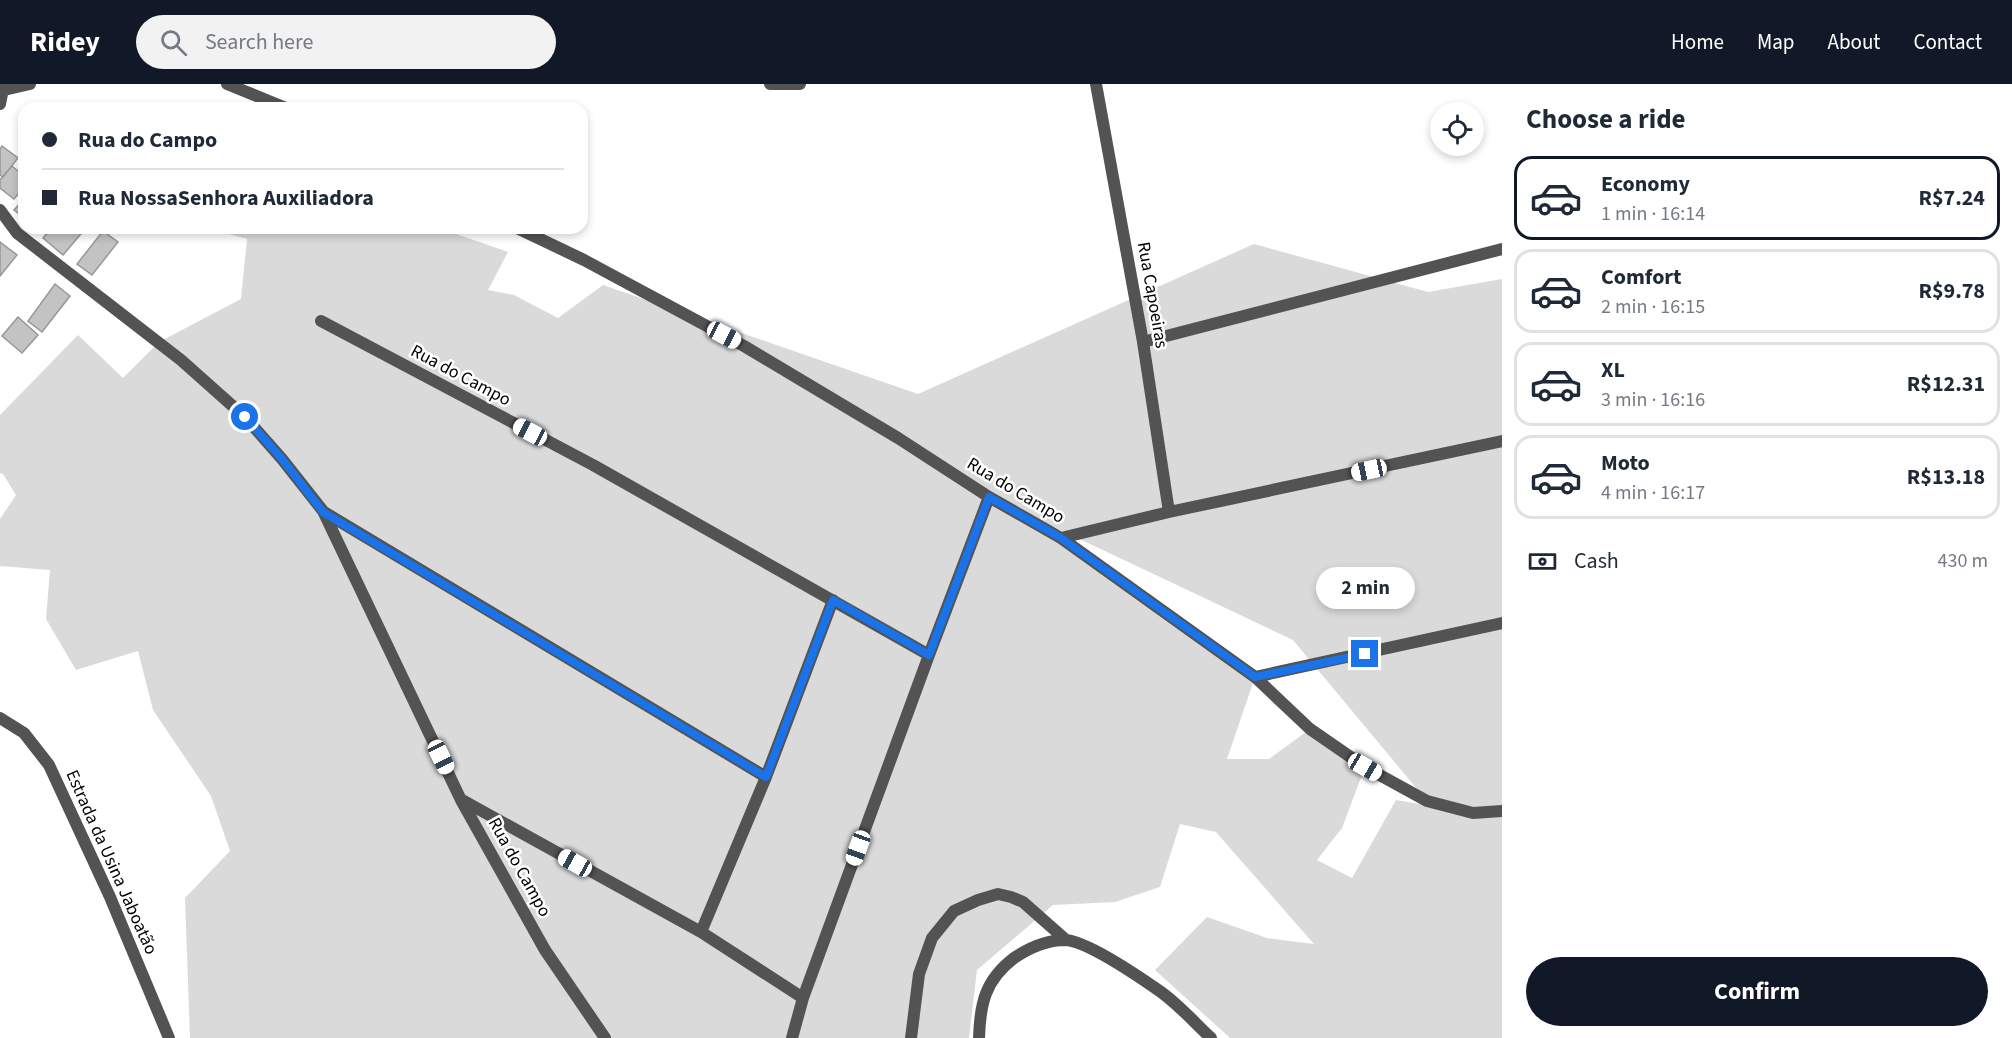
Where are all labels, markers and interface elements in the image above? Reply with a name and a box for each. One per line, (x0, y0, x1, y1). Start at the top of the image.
search box (136, 15, 556, 69)
text: Ridey (30, 22, 100, 62)
icon: search (157, 26, 190, 59)
text: Search here (205, 26, 313, 58)
text: Home (1671, 27, 1724, 57)
text: Map (1757, 27, 1795, 57)
text: About (1828, 27, 1880, 57)
text: Contact (1913, 27, 1982, 57)
text: Choose a ride (1526, 100, 1686, 139)
map controls (1430, 102, 1484, 156)
button: locate (1430, 102, 1484, 156)
text: Rua do Campo (78, 124, 217, 156)
text: Economy (1601, 168, 1690, 200)
icon: car (1529, 171, 1583, 225)
text: Rua NossaSenhora Auxiliadora (78, 182, 374, 214)
text: R$7.24 (1918, 182, 1985, 214)
text: 1 min · 16:14 (1601, 200, 1705, 228)
street label: Rua Capoeiras (1131, 240, 1174, 350)
text: Comfort (1601, 261, 1682, 293)
icon: car (1529, 264, 1583, 318)
text: R$9.78 (1918, 275, 1985, 307)
text: 2 min · 16:15 (1601, 293, 1705, 321)
car (704, 319, 744, 351)
street label: Rua do Campo (406, 339, 515, 412)
text: XL (1601, 354, 1625, 386)
icon: car (1529, 357, 1583, 411)
text: R$12.31 (1907, 368, 1985, 400)
text: 3 min · 16:16 (1601, 386, 1705, 414)
route start (231, 403, 258, 430)
car (510, 416, 550, 448)
text: Moto (1601, 447, 1650, 479)
icon: car (1529, 450, 1583, 504)
street label: Rua do Campo (962, 451, 1069, 529)
car (1350, 457, 1388, 483)
text: R$13.18 (1907, 461, 1985, 493)
text: 4 min · 16:17 (1601, 479, 1705, 507)
icon: cash (1526, 545, 1559, 578)
text: Cash (1574, 545, 1619, 577)
text: 430 m (1938, 547, 1988, 575)
callout: 2 min (1316, 567, 1414, 609)
text: 2 min (1341, 574, 1390, 602)
route end (1351, 640, 1378, 667)
car (425, 737, 457, 777)
car (1345, 750, 1385, 784)
street label: Estrada da Usina Jaboatão (60, 766, 164, 958)
street label: Rua do Campo (482, 813, 557, 921)
car (843, 828, 873, 868)
car (555, 846, 595, 880)
button: Confirm (1526, 957, 1988, 1026)

